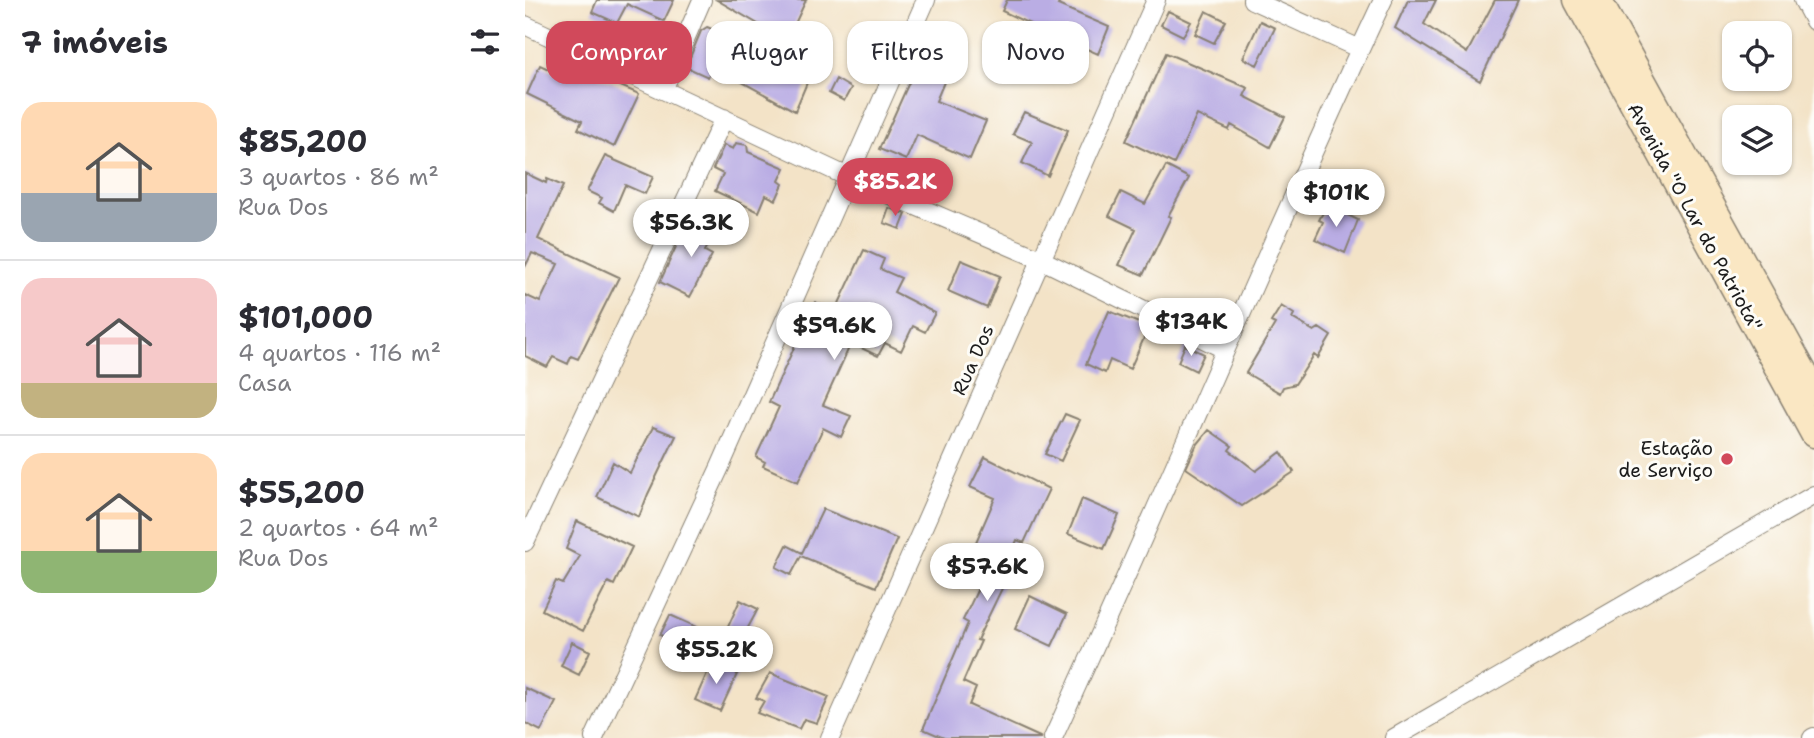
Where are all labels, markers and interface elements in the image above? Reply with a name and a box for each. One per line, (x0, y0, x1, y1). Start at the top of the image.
chip: Comprar (546, 21, 692, 84)
chip: Alugar (706, 21, 833, 84)
chip: Filtros (847, 21, 968, 84)
chip: Novo (982, 21, 1089, 84)
map controls (1722, 21, 1792, 175)
button: locate (1722, 21, 1792, 91)
text: 7 imóveis (21, 22, 168, 63)
icon: filters (466, 23, 504, 61)
street label: Avenida "O Lar do Patriota" (1622, 99, 1768, 335)
button: layers (1722, 105, 1792, 175)
text: $85,200 (238, 121, 368, 162)
icon: home (77, 130, 161, 214)
pin: $85.2K (838, 158, 952, 218)
text: 3 quartos · 86 m² (238, 162, 439, 192)
text: $85.2K (853, 166, 937, 196)
pin: $101K (1287, 170, 1385, 229)
text: $101K (1303, 177, 1369, 207)
text: Rua Dos (238, 192, 329, 222)
pin: $56.3K (634, 200, 748, 259)
text: $56.3K (649, 207, 733, 237)
text: $101,000 (238, 297, 373, 338)
pin: $134K (1142, 298, 1240, 358)
pin: $59.6K (777, 302, 891, 362)
icon: home (77, 306, 161, 390)
text: $134K (1155, 306, 1227, 336)
text: $59.6K (792, 310, 876, 340)
street label: Rua Dos (946, 321, 1000, 399)
text: 4 quartos · 116 m² (238, 338, 441, 368)
text: Casa (238, 368, 291, 398)
place label: Estação de Serviço (1618, 436, 1713, 483)
marker: Estação de Serviço (1719, 451, 1735, 467)
text: $55,200 (238, 472, 365, 513)
icon: home (77, 481, 161, 565)
text: 2 quartos · 64 m² (238, 513, 439, 543)
text: Rua Dos (238, 543, 329, 573)
pin: $57.6K (930, 544, 1044, 603)
text: $57.6K (946, 551, 1028, 581)
pin: $55.2K (659, 626, 773, 686)
text: $55.2K (675, 634, 757, 664)

